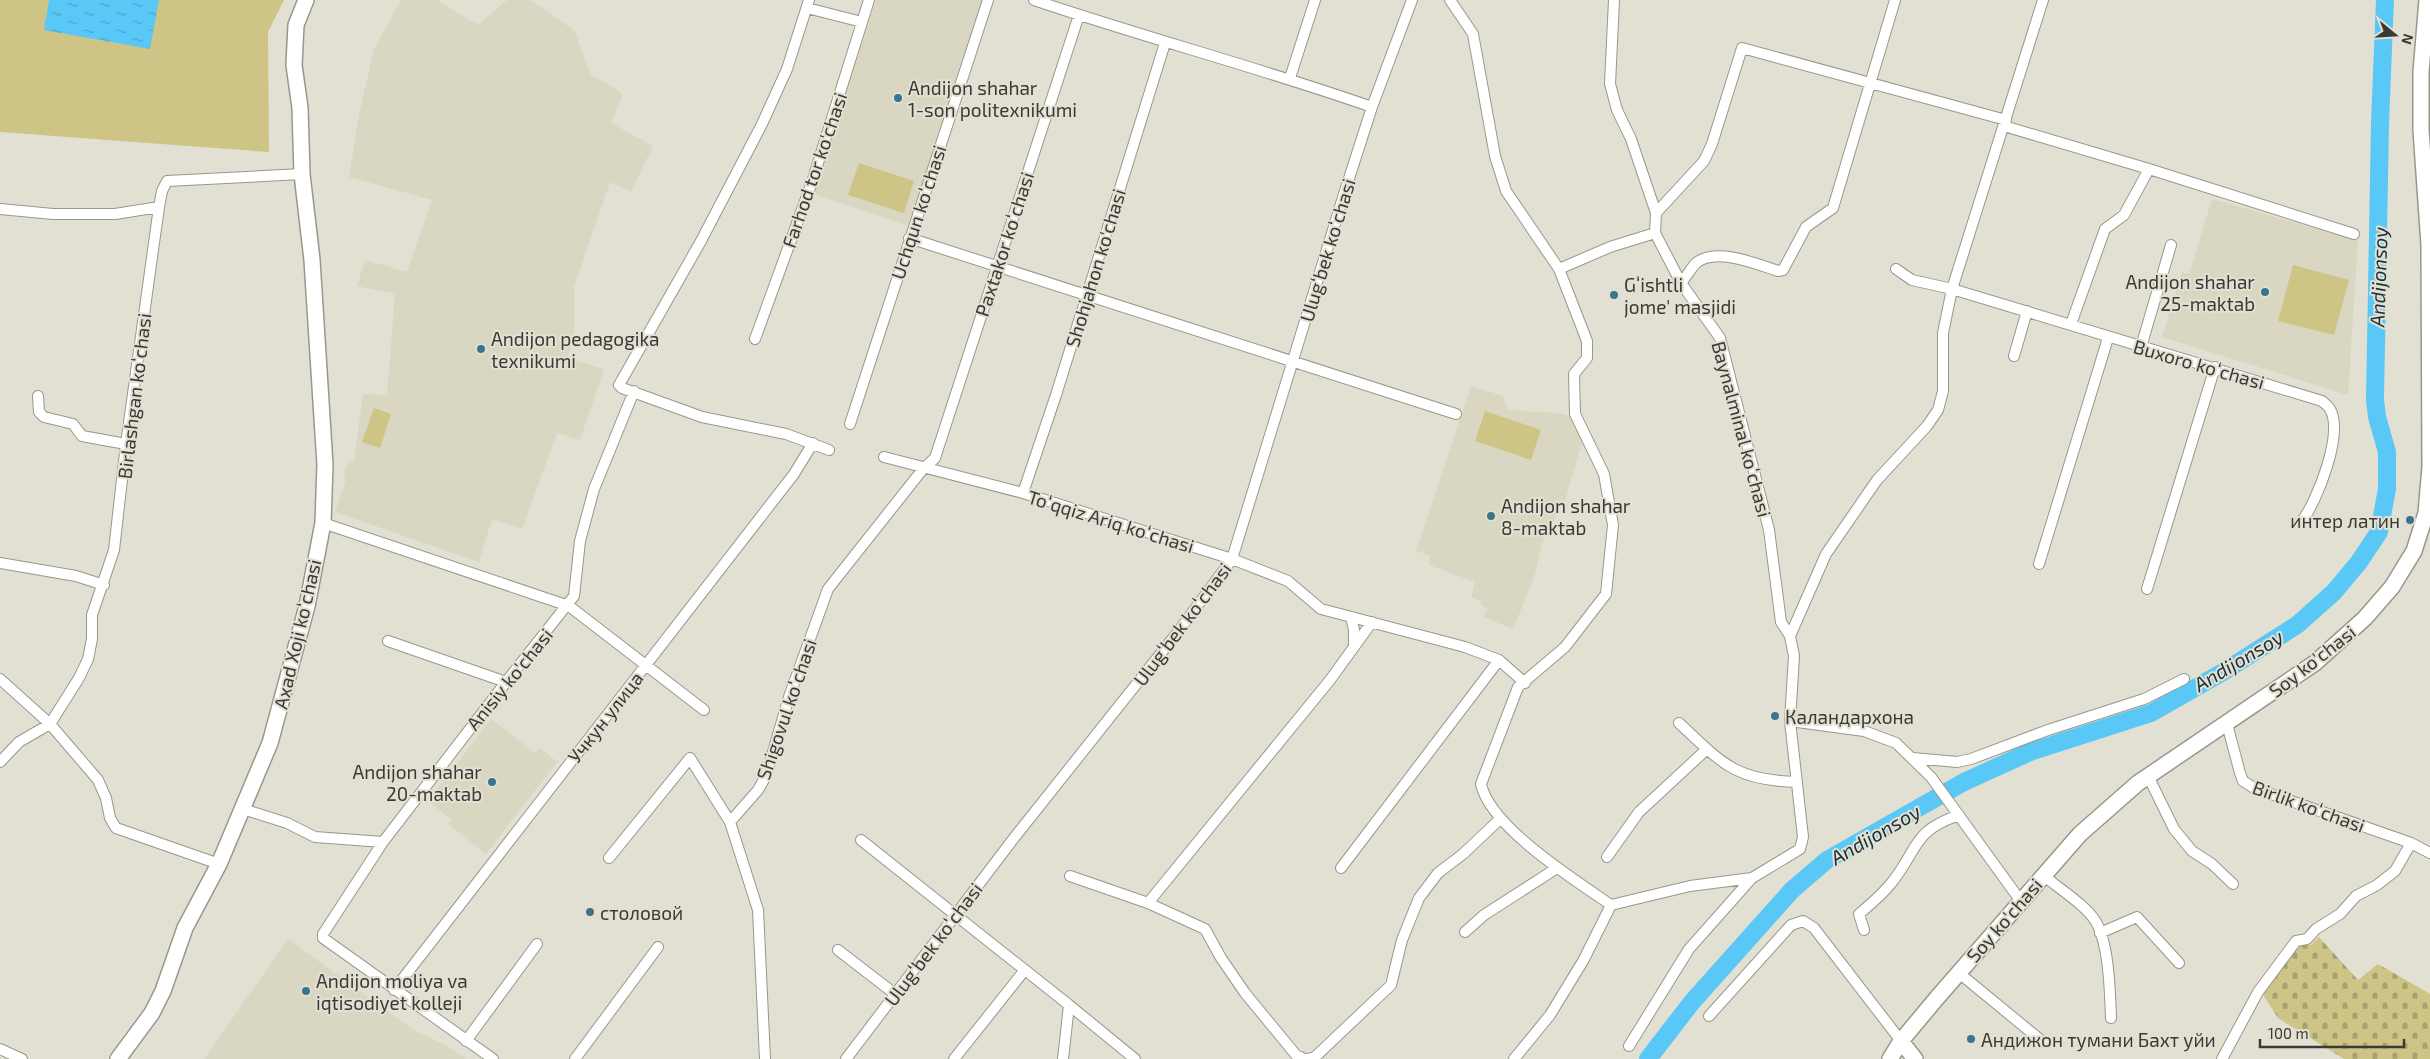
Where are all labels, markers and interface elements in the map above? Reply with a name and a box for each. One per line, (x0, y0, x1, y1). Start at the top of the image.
north arrow (2370, 10, 2420, 60)
text: N (2398, 32, 2417, 47)
place label: Andijon shahar 1-son politexnikumi (908, 76, 1077, 121)
street label: Farhod tor ko'chasi (777, 89, 851, 251)
marker: Andijon shahar 1-son politexnikumi (892, 92, 904, 104)
street label: Uchqun koʻchasi (885, 142, 951, 282)
street label: Paxtakor koʻchasi (970, 169, 1038, 319)
street label: Ulugʻbek koʻchasi (1294, 176, 1360, 324)
street label: Shohjahon ko'chasi (1060, 186, 1130, 350)
water label: Andijonsoy (2364, 226, 2393, 328)
place label: Andijon shahar 25-maktab (2126, 270, 2255, 315)
place label: Gʻishtli jome' masjidi (1624, 273, 1736, 318)
marker: Andijon shahar 25-maktab (2259, 286, 2271, 298)
marker: Gʻishtli jome' masjidi (1608, 289, 1620, 301)
street label: Birlashgan koʻchasi (112, 312, 156, 480)
place label: Andijon pedagogika texnikumi (491, 327, 660, 372)
street label: Buxoro koʻchasi (2131, 334, 2267, 394)
street label: Baynalminal koʻchasi (1707, 338, 1777, 520)
marker: Andijon pedagogika texnikumi (475, 343, 487, 355)
street label: Toʻqqiz Ariq koʻchasi (1025, 485, 1197, 557)
place label: Andijon shahar 8-maktab (1501, 494, 1631, 539)
place label: интер латин (2290, 509, 2400, 532)
marker: Andijon shahar 8-maktab (1485, 510, 1497, 522)
marker: интер латин (2404, 514, 2416, 526)
street label: Axad Xoji koʻchasi (269, 557, 325, 711)
street label: Ulugʻbek koʻchasi (1128, 558, 1236, 690)
street label: Soy ko'chasi (2264, 620, 2360, 702)
street label: Anisiy ko'chasi (461, 623, 557, 735)
water label: Andijonsoy (2188, 624, 2288, 697)
street label: Shigovul koʻchasi (751, 635, 821, 783)
street label: Учкун улица (562, 667, 648, 768)
place label: Каландархона (1785, 705, 1914, 728)
marker: Каландархона (1769, 710, 1781, 722)
place label: Andijon shahar 20-maktab (353, 760, 482, 805)
street label: Birlik koʻchasi (2250, 775, 2368, 837)
marker: Andijon shahar 20-maktab (486, 776, 498, 788)
water label: Andijonsoy (1825, 798, 1925, 871)
street label: Soy ko'chasi (1961, 873, 2047, 967)
street label: Ulugʻbek koʻchasi (879, 878, 987, 1010)
place label: столовой (600, 901, 683, 924)
marker: столовой (584, 906, 596, 918)
place label: Andijon moliya va iqtisodiyet kolleji (316, 969, 468, 1014)
marker: Andijon moliya va iqtisodiyet kolleji (300, 985, 312, 997)
scale bar (2260, 1016, 2404, 1048)
text: 100 m (2268, 1024, 2309, 1042)
place label: Андижон тумани Бахт уйи (1981, 1028, 2216, 1052)
marker: Андижон тумани Бахт уйи (1965, 1033, 1977, 1045)

